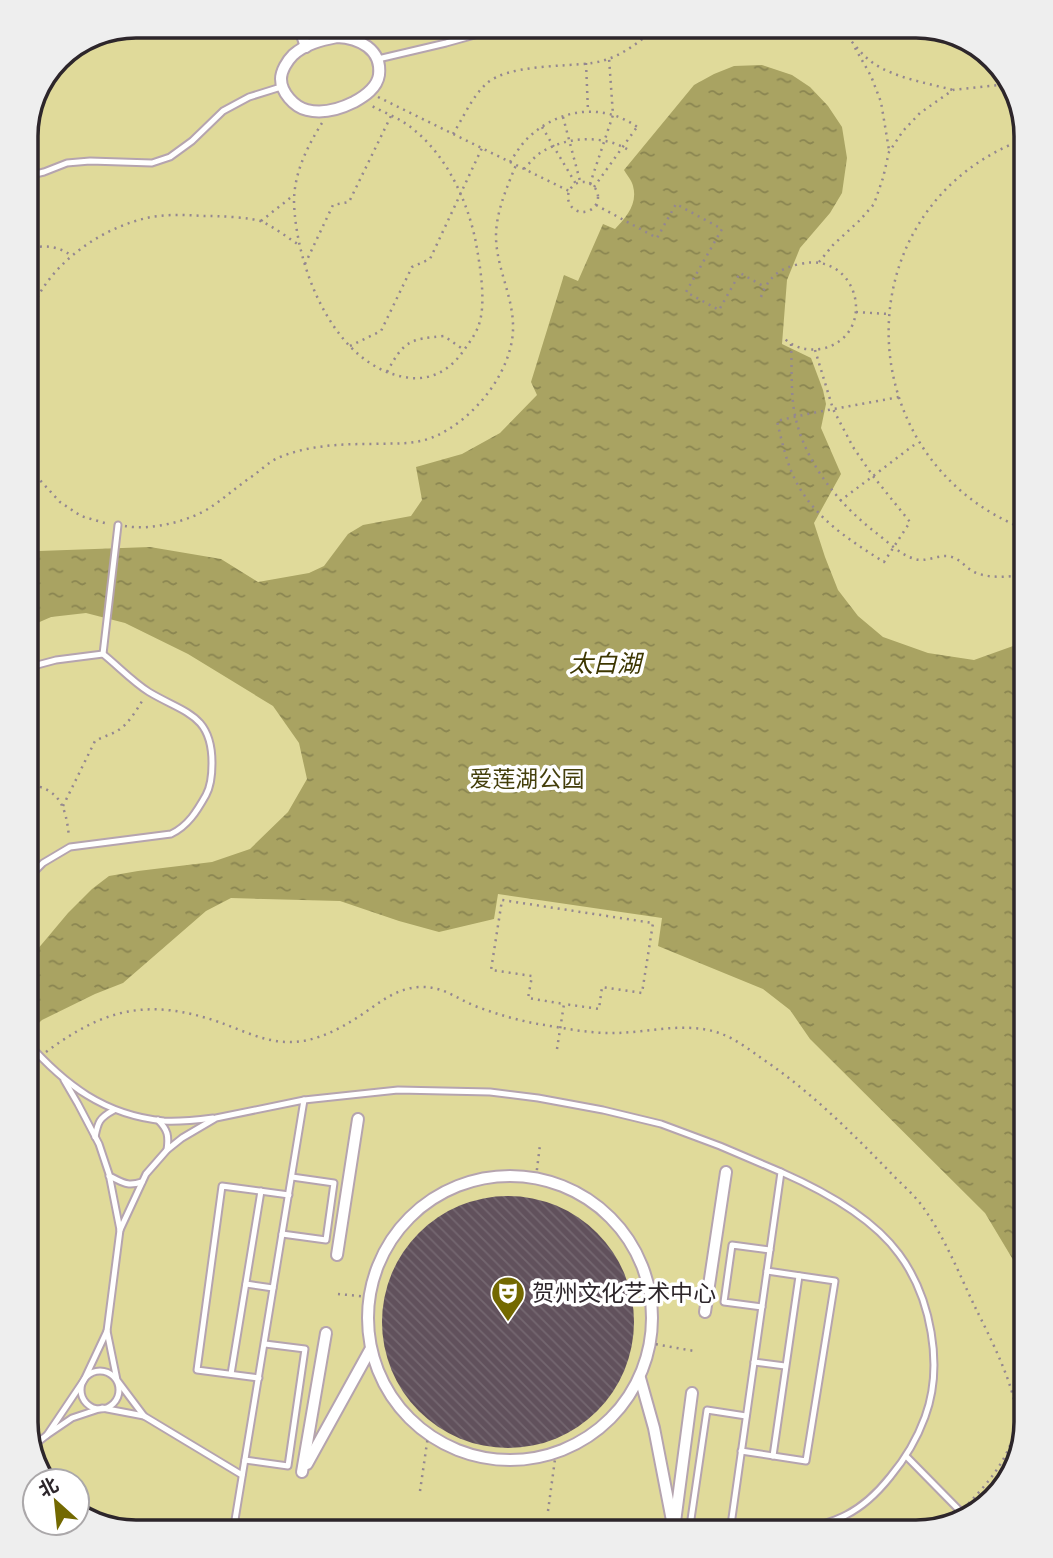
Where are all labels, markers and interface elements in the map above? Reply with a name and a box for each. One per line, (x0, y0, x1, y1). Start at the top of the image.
water label: 太白湖 (569, 650, 645, 678)
park label: 爱莲湖公园 (470, 766, 585, 793)
theatre icon: 贺州文化艺术中心 (489, 1274, 527, 1323)
place label: 贺州文化艺术中心 (532, 1280, 716, 1307)
north arrow (21, 1467, 91, 1537)
text: 北 (35, 1473, 62, 1502)

